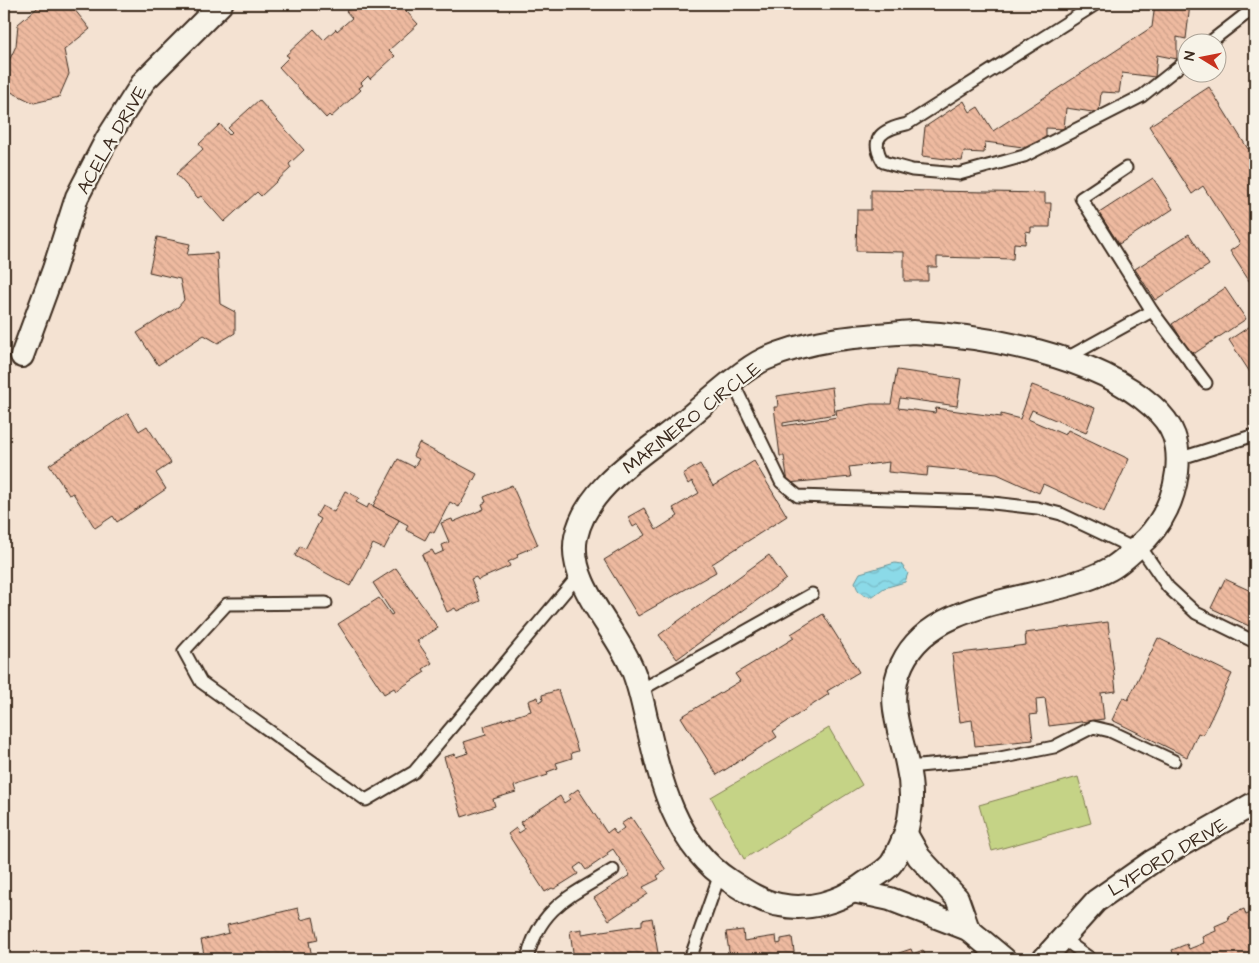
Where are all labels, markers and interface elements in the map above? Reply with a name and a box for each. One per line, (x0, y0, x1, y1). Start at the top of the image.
north arrow (1176, 32, 1226, 82)
text: N (1180, 50, 1201, 62)
street label: ACELA DRIVE (70, 80, 154, 199)
street label: MARINERO CIRCLE (617, 355, 767, 481)
street label: LYFORD DRIVE (1103, 811, 1232, 904)

